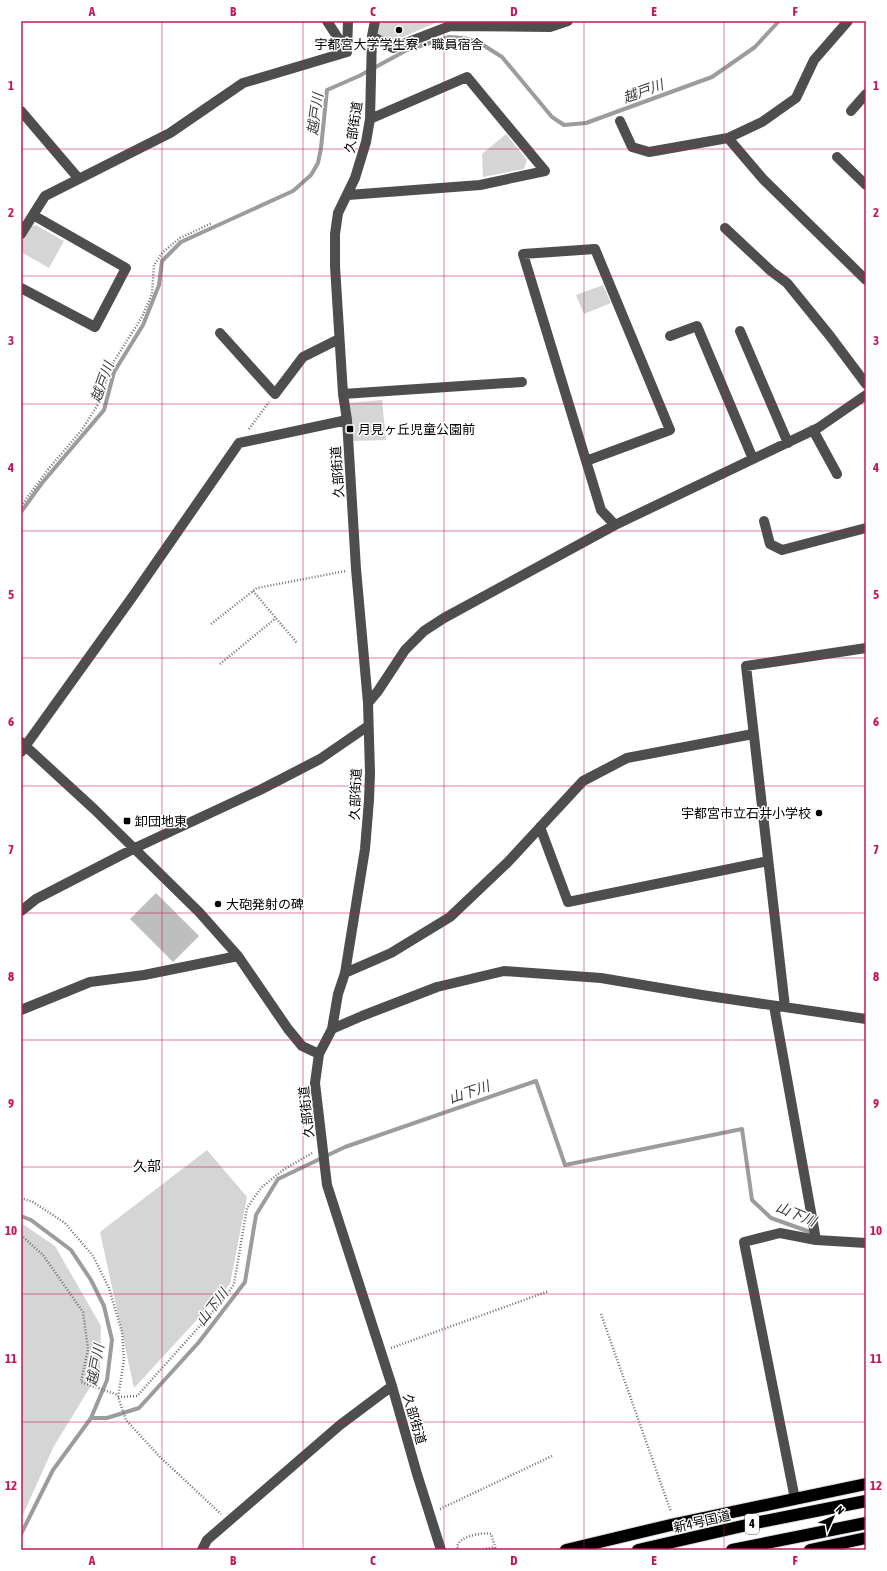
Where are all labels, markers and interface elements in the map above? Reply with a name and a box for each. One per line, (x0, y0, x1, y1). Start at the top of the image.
text: A (88, 4, 96, 19)
text: B (230, 4, 237, 19)
text: C (370, 4, 376, 19)
text: D (510, 4, 518, 19)
text: E (651, 4, 657, 19)
text: F (792, 4, 798, 19)
marker: 宇都宮大学学生寮・職員宿舎 (394, 25, 404, 35)
place label: 宇都宮大学学生寮・職員宿舎 (314, 37, 484, 52)
water label: 越戸川 (621, 76, 667, 106)
text: 1 (8, 78, 14, 93)
text: 1 (873, 78, 879, 93)
water label: 越戸川 (304, 90, 326, 136)
street label: 久部街道 (342, 100, 365, 154)
text: 2 (8, 205, 14, 220)
text: 2 (873, 205, 879, 220)
text: 3 (8, 333, 14, 348)
text: 3 (873, 333, 879, 348)
water label: 越戸川 (87, 358, 117, 404)
place label: 月見ヶ丘児童公園前 (358, 422, 475, 437)
marker: 月見ヶ丘児童公園前 (345, 424, 355, 434)
street label: 久部街道 (328, 445, 347, 498)
text: 4 (7, 460, 14, 475)
text: 4 (872, 460, 879, 475)
text: 5 (8, 587, 14, 602)
text: 5 (873, 587, 879, 602)
text: 6 (8, 714, 14, 729)
text: 6 (873, 714, 879, 729)
street label: 久部街道 (347, 768, 364, 820)
place label: 宇都宮市立石井小学校 (681, 806, 811, 821)
marker: 宇都宮市立石井小学校 (814, 808, 824, 818)
place label: 卸団地東 (134, 814, 187, 829)
marker: 卸団地東 (122, 816, 132, 826)
text: 7 (8, 842, 14, 857)
text: 7 (873, 842, 879, 857)
place label: 大砲発射の碑 (226, 897, 304, 912)
marker: 大砲発射の碑 (213, 899, 223, 909)
text: 8 (8, 969, 14, 984)
text: 8 (873, 969, 879, 984)
water label: 山下川 (447, 1077, 493, 1106)
street label: 久部街道 (296, 1085, 317, 1139)
text: 9 (8, 1096, 14, 1111)
text: 9 (873, 1096, 879, 1111)
district label: 久部 (133, 1158, 161, 1174)
water label: 山下川 (774, 1198, 820, 1230)
text: 10 (5, 1223, 17, 1238)
text: 10 (870, 1223, 882, 1238)
water label: 山下川 (193, 1284, 232, 1328)
water label: 越戸川 (83, 1341, 107, 1387)
text: 11 (5, 1351, 17, 1366)
text: 11 (870, 1351, 882, 1366)
street label: 久部街道 (400, 1392, 429, 1446)
text: 12 (5, 1478, 17, 1493)
text: 12 (870, 1478, 882, 1493)
north arrow (813, 1497, 853, 1537)
text: N (834, 1503, 847, 1516)
street label: 新4号国道 (672, 1508, 732, 1535)
road number: 4 (745, 1514, 759, 1534)
text: A (88, 1553, 96, 1568)
text: B (230, 1553, 237, 1568)
text: C (370, 1553, 376, 1568)
text: D (510, 1553, 518, 1568)
text: E (651, 1553, 657, 1568)
text: F (792, 1553, 798, 1568)

